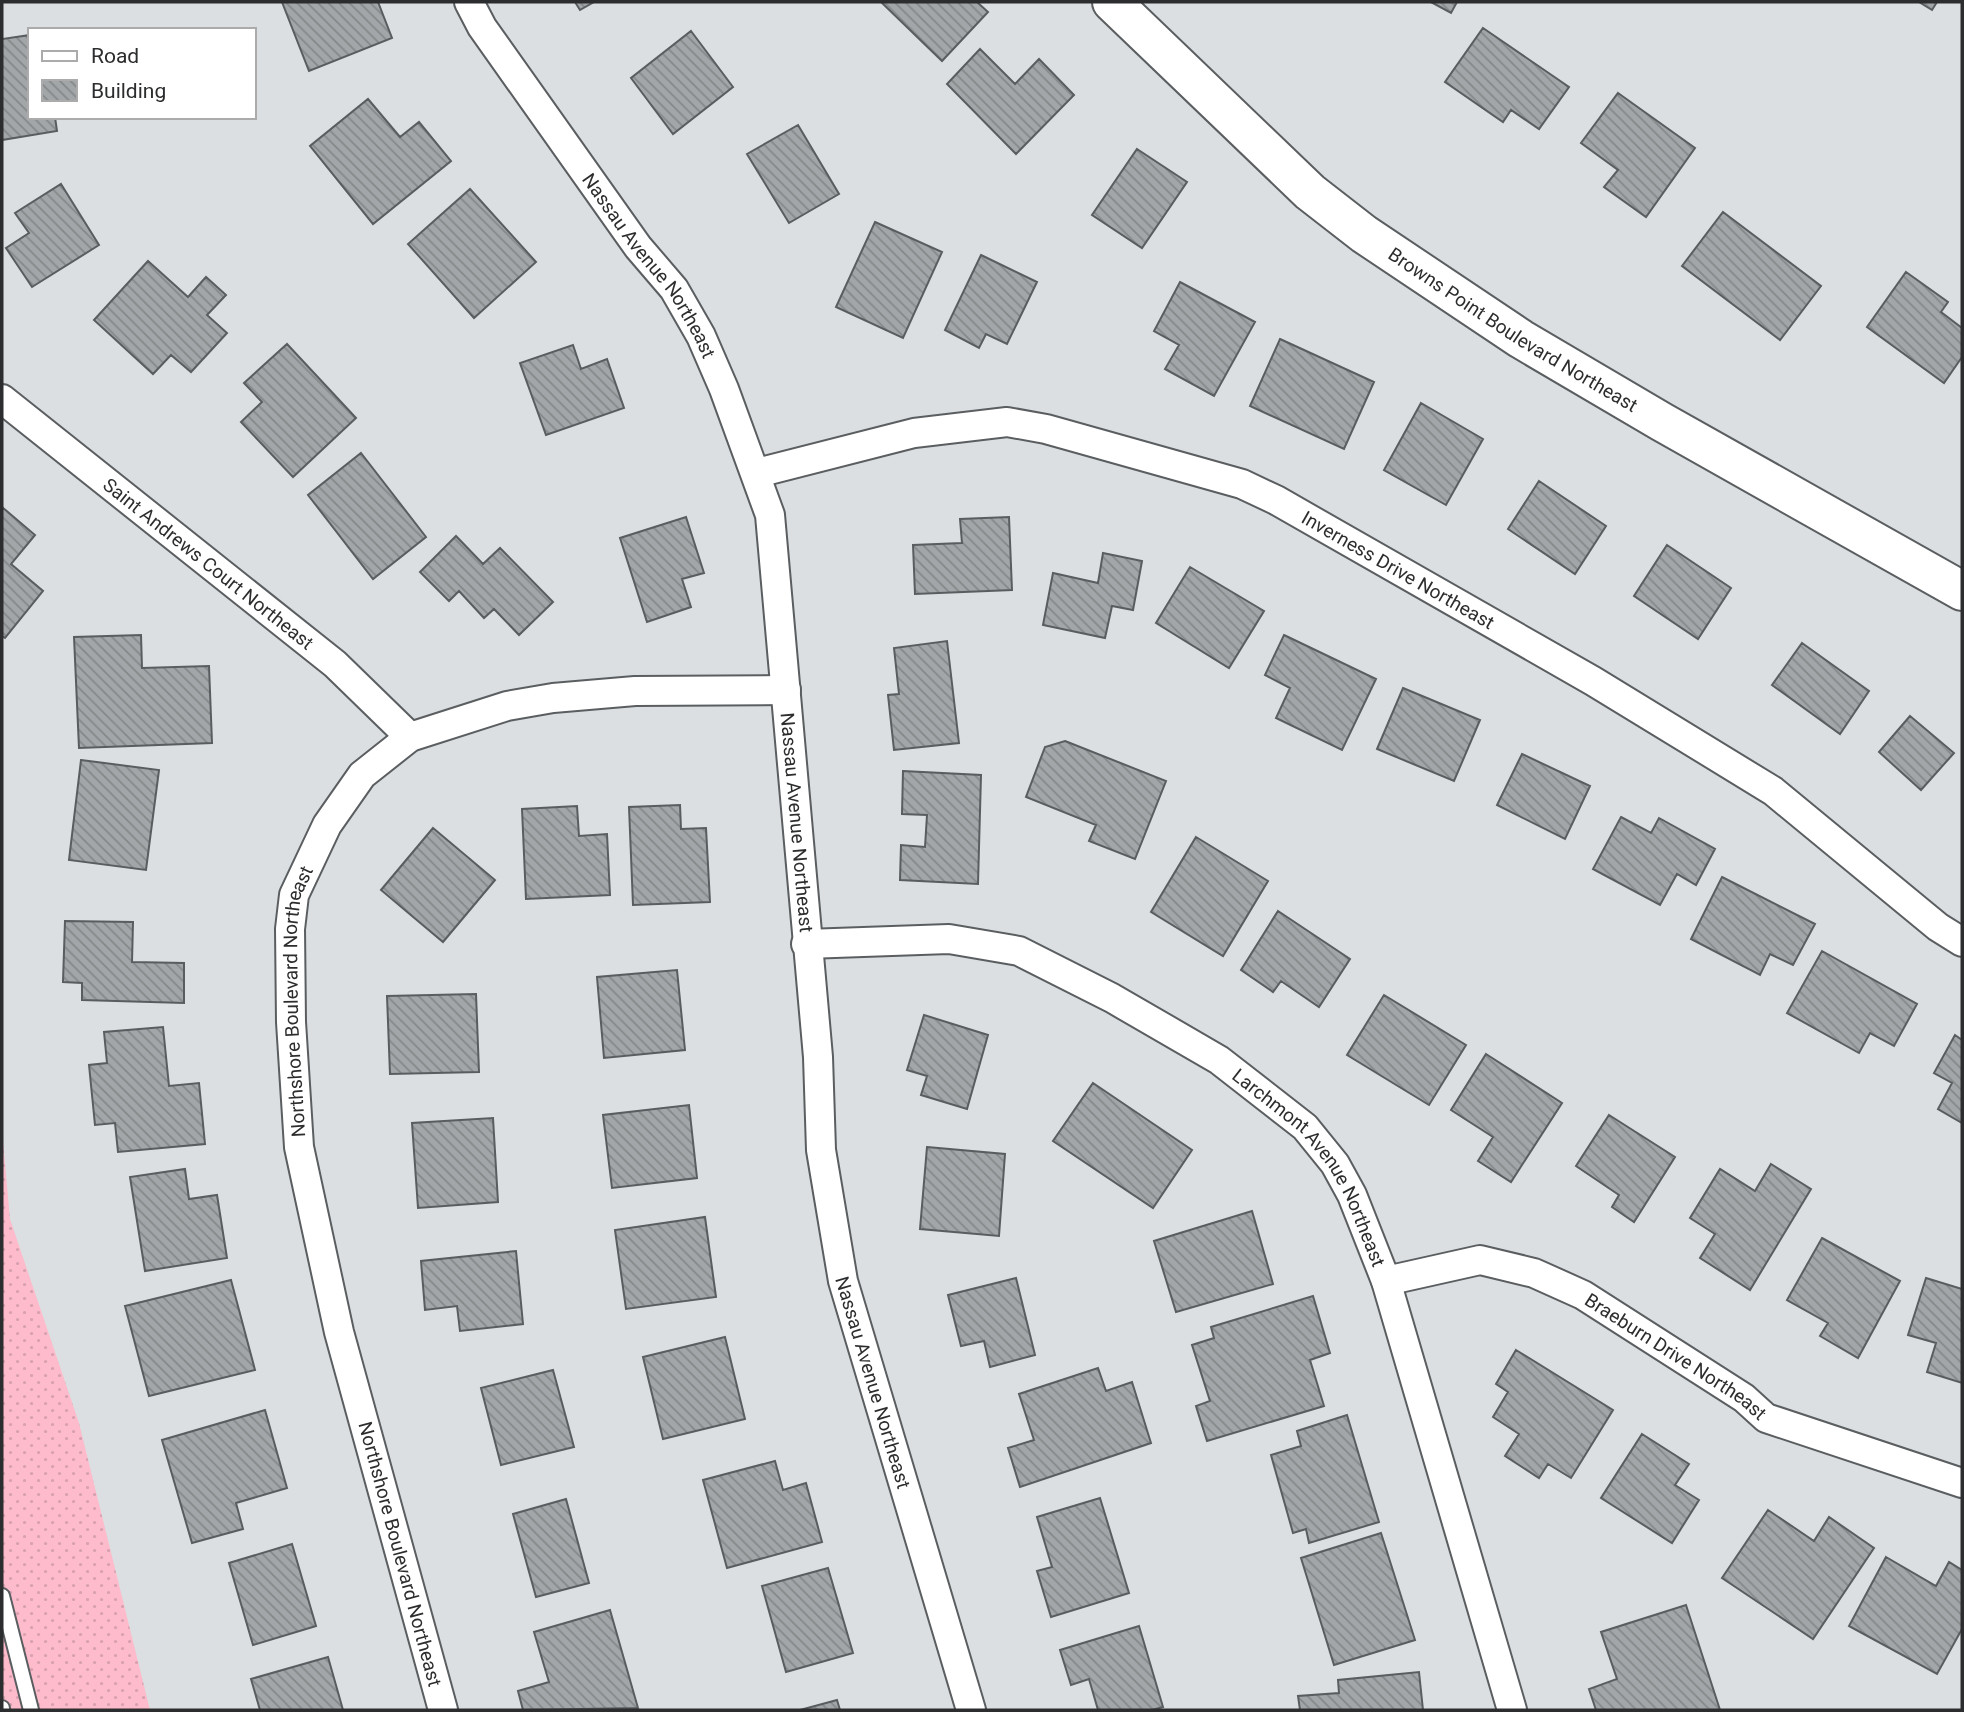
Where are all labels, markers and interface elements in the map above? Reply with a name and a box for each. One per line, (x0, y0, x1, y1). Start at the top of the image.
legend (28, 28, 256, 119)
text: Road (91, 44, 139, 68)
text: Building (91, 79, 166, 103)
street label: Nassau Avenue Northeast (578, 168, 721, 362)
street label: Browns Point Boulevard Northeast (1384, 242, 1642, 417)
street label: Saint Andrews Court Northeast (99, 473, 318, 654)
street label: Inverness Drive Northeast (1298, 506, 1498, 634)
street label: Nassau Avenue Northeast (776, 712, 818, 933)
street label: Northshore Boulevard Northeast (278, 862, 318, 1138)
street label: Larchmont Avenue Northeast (1228, 1063, 1391, 1270)
street label: Nassau Avenue Northeast (831, 1273, 916, 1491)
street label: Braeburn Drive Northeast (1581, 1288, 1772, 1425)
street label: Northshore Boulevard Northeast (354, 1419, 446, 1689)

